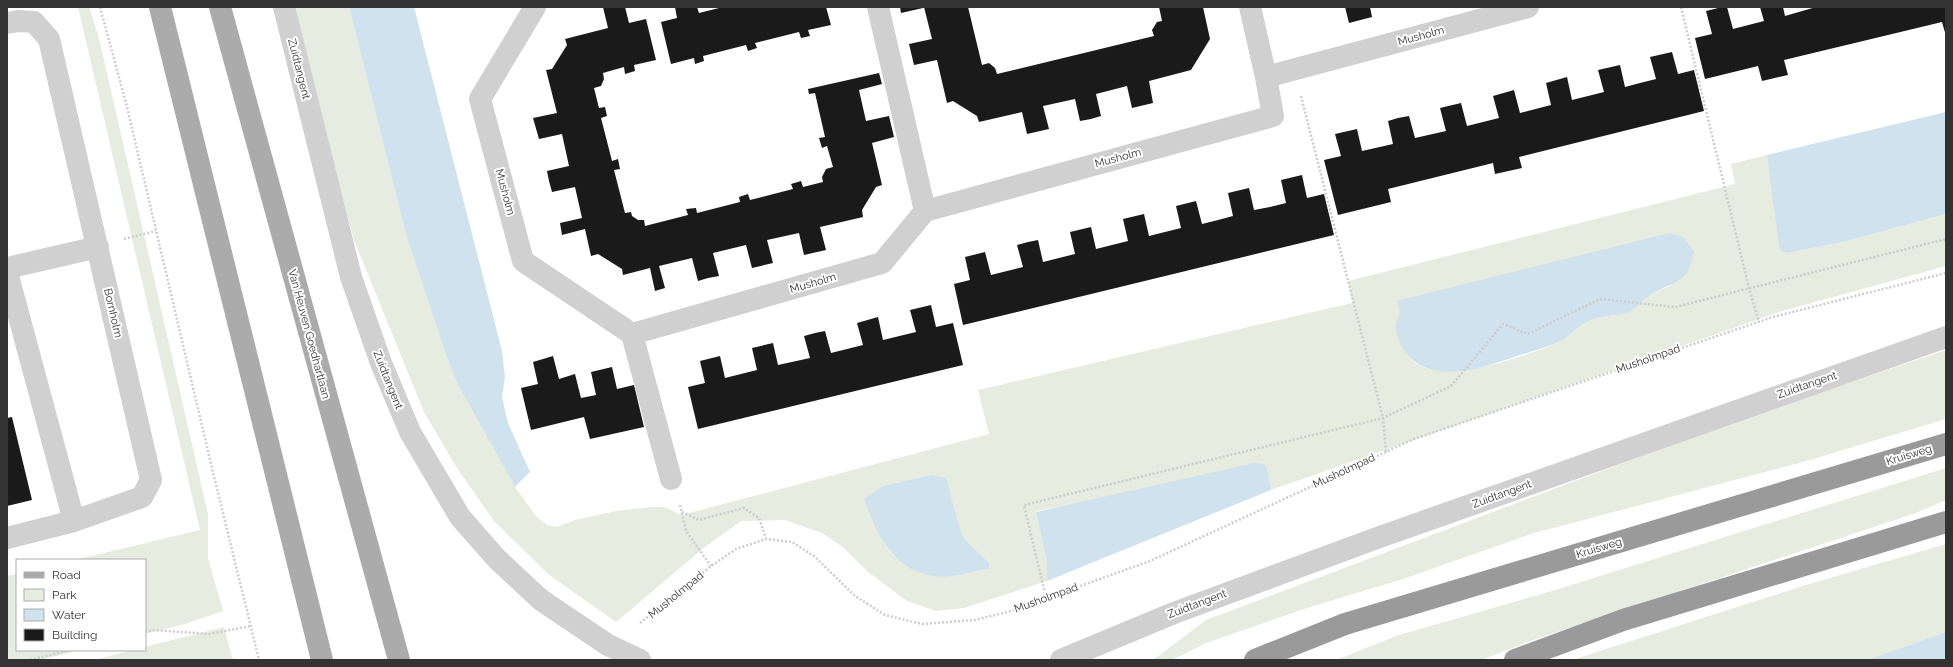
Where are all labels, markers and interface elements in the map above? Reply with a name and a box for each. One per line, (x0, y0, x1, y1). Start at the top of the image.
street label: Musholm (1396, 24, 1446, 48)
street label: Zuidtangent (285, 37, 313, 101)
street label: Musholm (1093, 146, 1143, 170)
street label: Musholm (493, 167, 517, 217)
street label: Van Heuven Goedhartlaan (285, 268, 333, 400)
street label: Musholm (788, 270, 838, 296)
street label: Bornholm (101, 287, 125, 339)
street label: Musholmpad (1614, 342, 1682, 376)
street label: Zuidtangent (370, 349, 406, 411)
street label: Zuidtangent (1776, 369, 1839, 401)
street label: Kruisweg (1885, 442, 1933, 468)
street label: Musholmpad (1311, 451, 1377, 491)
street label: Zuidtangent (1471, 477, 1534, 511)
street label: Kruisweg (1575, 535, 1623, 561)
legend (16, 559, 146, 651)
text: Road (52, 568, 81, 582)
street label: Musholmpad (646, 569, 706, 621)
street label: Musholmpad (1012, 580, 1080, 616)
street label: Zuidtangent (1166, 587, 1229, 621)
text: Park (52, 588, 77, 602)
text: Water (52, 608, 86, 622)
text: Building (52, 628, 98, 642)

